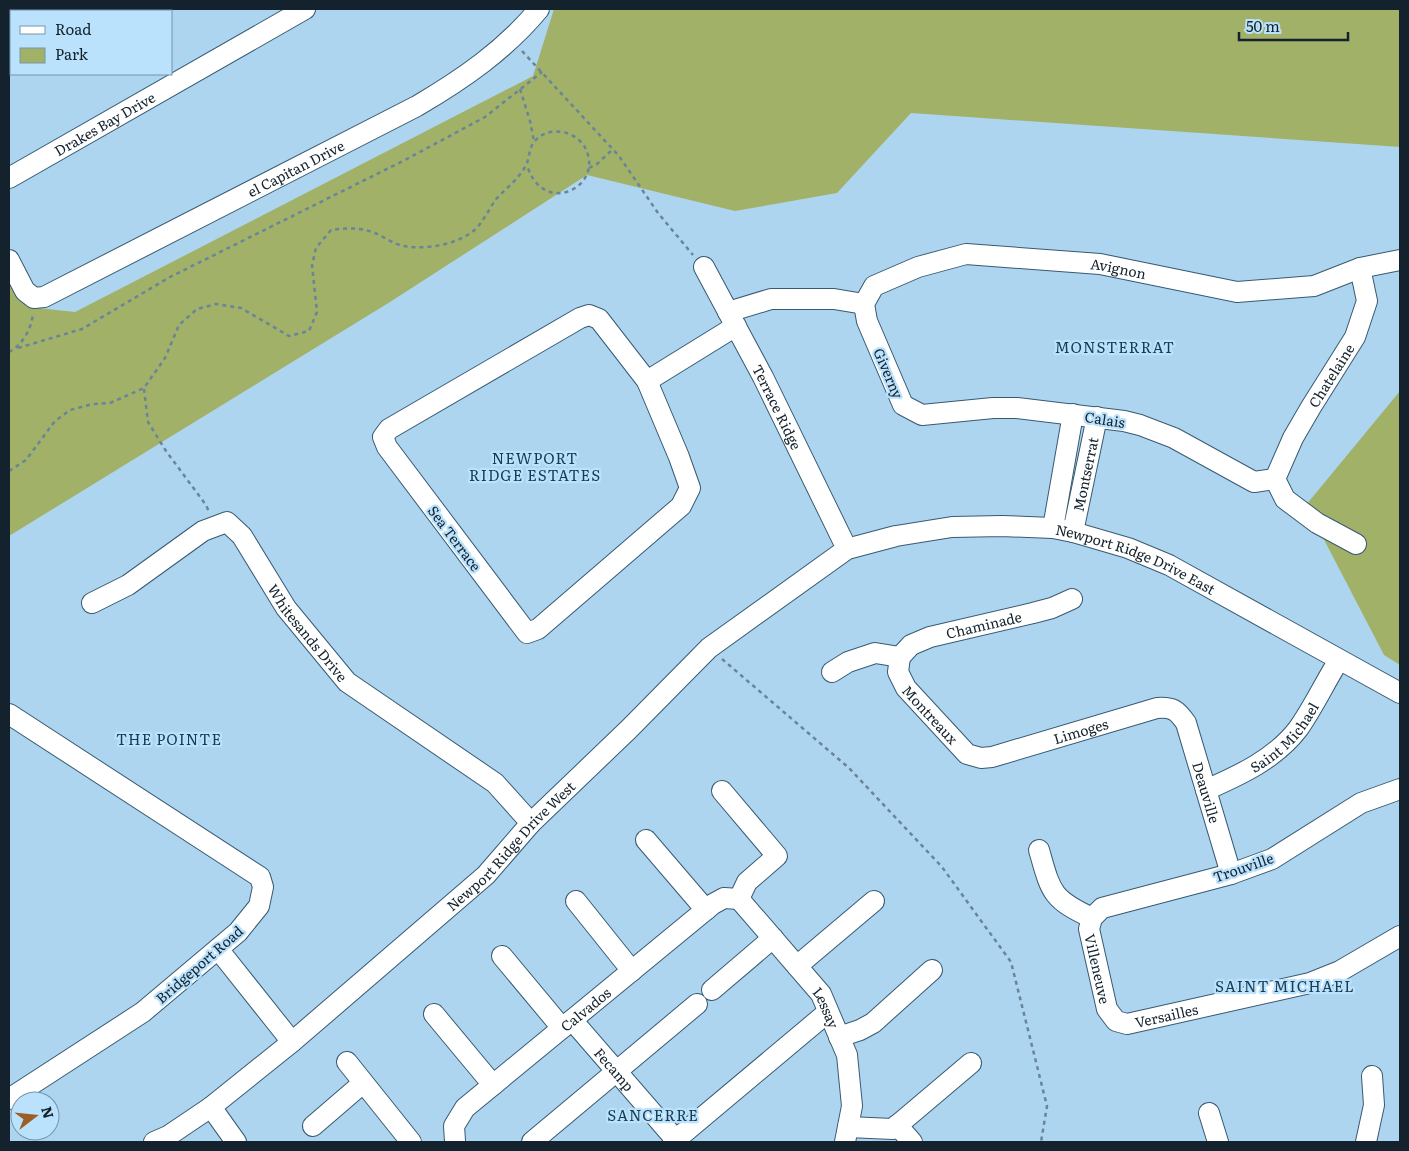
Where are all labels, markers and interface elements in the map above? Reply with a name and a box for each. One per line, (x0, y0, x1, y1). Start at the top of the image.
legend (10, 10, 172, 75)
scale bar (1239, 10, 1348, 42)
text: 50 m (1246, 14, 1280, 37)
text: Road (55, 17, 91, 40)
text: Park (55, 42, 89, 65)
street label: Drakes Bay Drive (50, 87, 159, 160)
street label: el Capitan Drive (244, 135, 348, 201)
street label: Avignon (1090, 253, 1148, 283)
district label: MONSTERRAT (1055, 335, 1175, 358)
street label: Chatelaine (1303, 340, 1359, 411)
street label: Giverny (869, 345, 909, 402)
street label: Terrace Ridge (748, 361, 807, 453)
street label: Calais (1083, 406, 1127, 432)
street label: Montserrat (1068, 435, 1103, 513)
district label: NEWPORT RIDGE ESTATES (469, 446, 601, 486)
street label: Sea Terrace (424, 501, 486, 575)
street label: Newport Ridge Drive East (1054, 519, 1219, 599)
street label: Whitesands Drive (264, 580, 352, 686)
street label: Chaminade (944, 606, 1023, 643)
street label: Montreaux (898, 681, 963, 748)
street label: Saint Michael (1246, 698, 1323, 777)
street label: Limoges (1051, 713, 1110, 748)
district label: THE POINTE (116, 727, 222, 750)
street label: Deauville (1188, 759, 1225, 826)
street label: Newport Ridge Drive West (442, 776, 579, 915)
street label: Trouville (1210, 847, 1276, 887)
street label: Bridgeport Road (151, 920, 247, 1007)
street label: Villeneuve (1080, 932, 1116, 1006)
district label: SAINT MICHAEL (1215, 974, 1355, 997)
street label: Calvados (556, 982, 615, 1036)
street label: Lessay (809, 982, 845, 1032)
street label: Versailles (1133, 998, 1200, 1032)
street label: Fecamp (590, 1043, 639, 1095)
north arrow (10, 1091, 60, 1141)
district label: SANCERRE (607, 1103, 699, 1126)
text: N (37, 1104, 60, 1121)

